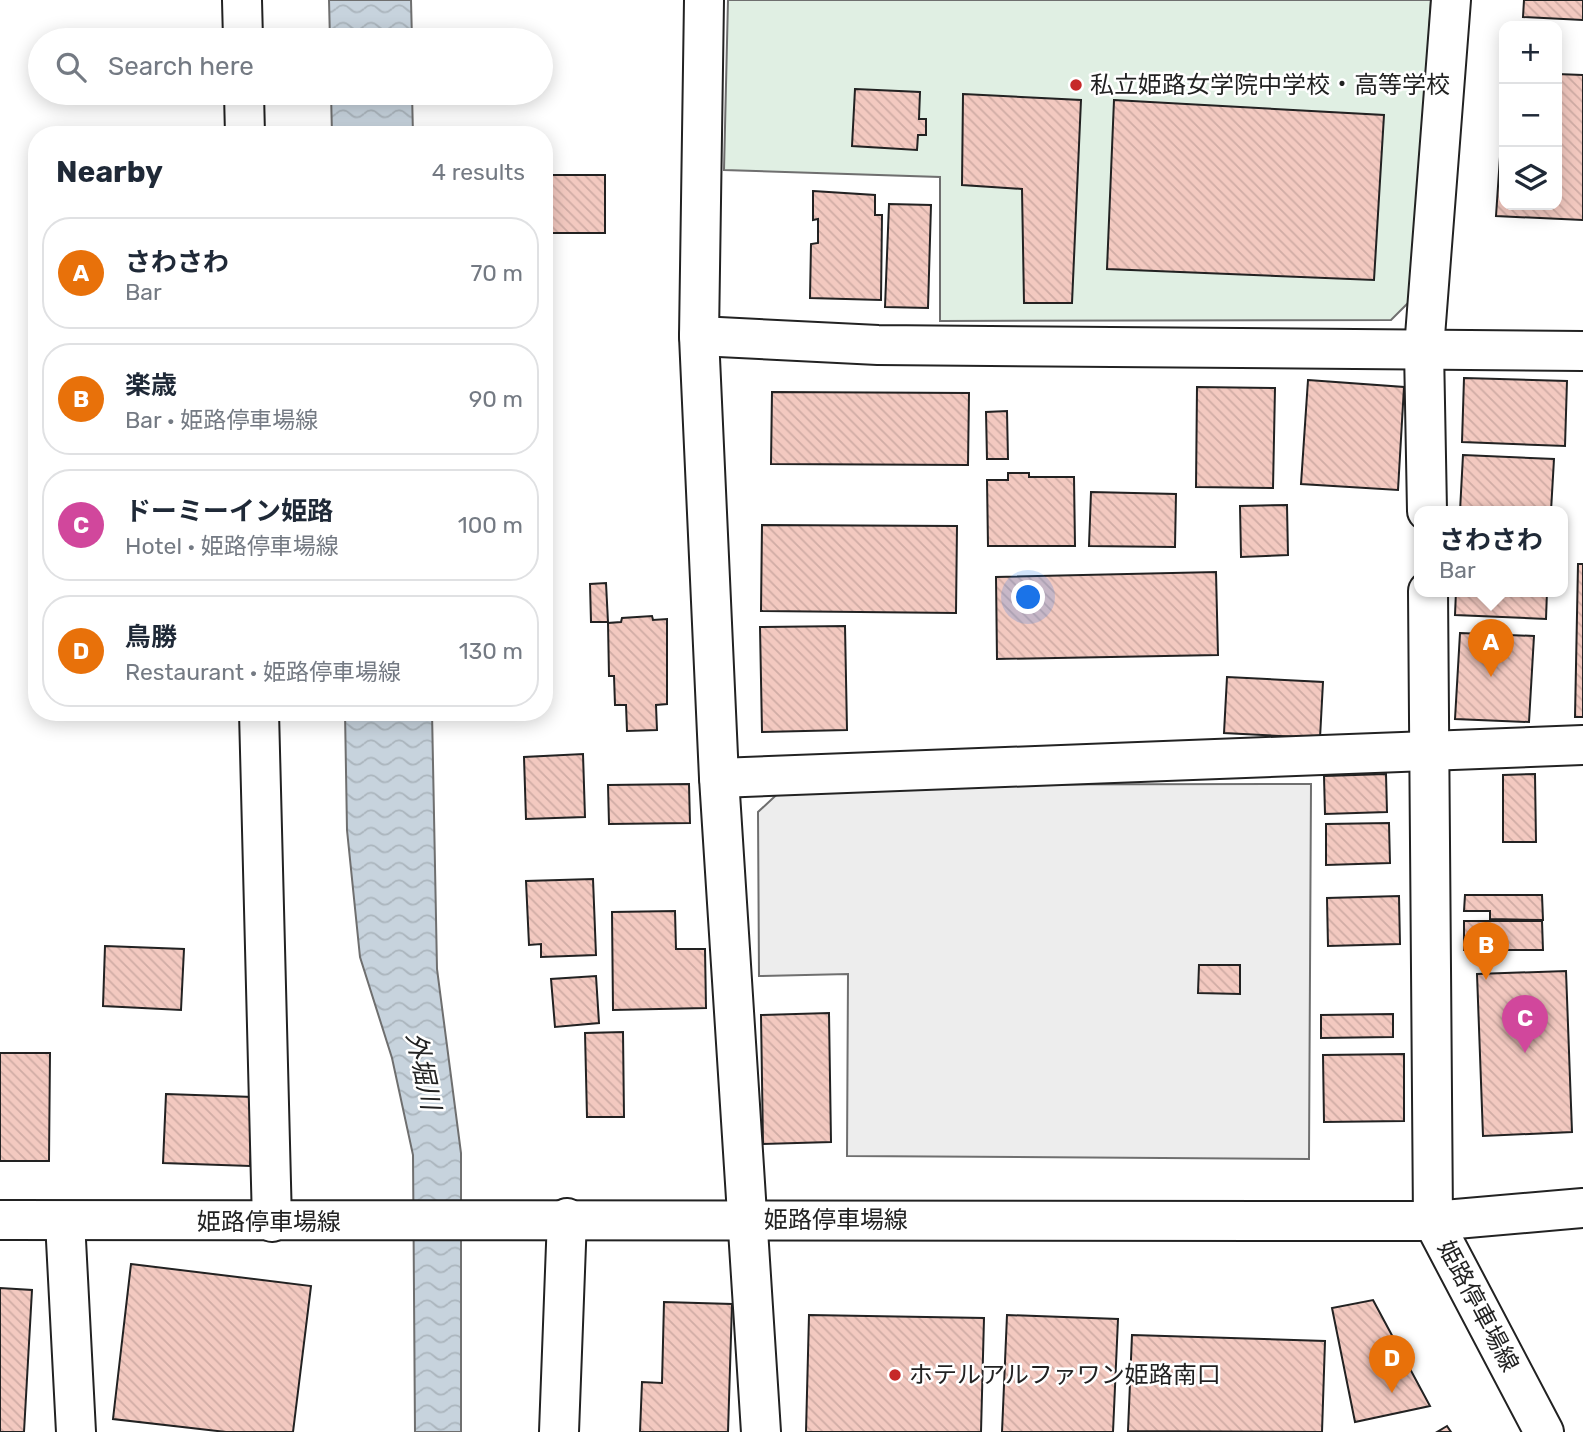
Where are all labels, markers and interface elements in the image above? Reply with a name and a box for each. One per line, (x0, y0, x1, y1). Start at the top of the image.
map controls (1499, 21, 1562, 210)
button: + (1499, 21, 1562, 84)
search box (28, 28, 553, 105)
icon: search (52, 48, 90, 86)
text: Search here (108, 51, 254, 82)
place label: 私立姫路女学院中学校・高等学校 (1090, 71, 1450, 99)
marker: 私立姫路女学院中学校・高等学校 (1068, 77, 1084, 93)
button: − (1499, 84, 1562, 147)
button: layers (1499, 147, 1562, 210)
text: Nearby (56, 154, 163, 190)
text: 4 results (432, 158, 525, 186)
text: さわさわ (125, 247, 229, 278)
text: A (73, 259, 89, 287)
text: 70 m (471, 259, 523, 287)
text: Bar (125, 278, 162, 306)
text: 楽歳 (125, 370, 177, 401)
text: B (73, 385, 89, 413)
text: 90 m (469, 385, 523, 413)
text: Bar · 姫路停車場線 (125, 406, 318, 434)
text: ドーミーイン姫路 (125, 496, 333, 527)
popup (1414, 506, 1568, 597)
text: C (73, 511, 89, 539)
text: 100 m (458, 511, 523, 539)
text: さわさわ (1439, 525, 1543, 556)
text: Hotel · 姫路停車場線 (125, 532, 339, 560)
text: Bar (1439, 556, 1476, 584)
your location (1011, 580, 1045, 614)
pin: A (1468, 619, 1514, 677)
text: 鳥勝 (125, 622, 177, 653)
text: D (73, 637, 89, 665)
text: 130 m (459, 637, 523, 665)
text: Restaurant · 姫路停車場線 (125, 658, 401, 686)
pin: B (1463, 922, 1509, 980)
pin: C (1502, 995, 1548, 1053)
water label: 外堀川 (400, 1030, 447, 1115)
street label: 姫路停車場線 (764, 1206, 908, 1234)
street label: 姫路停車場線 (197, 1208, 341, 1236)
street label: 姫路停車場線 (1432, 1236, 1524, 1376)
pin: D (1369, 1335, 1415, 1393)
place label: ホテルアルファワン姫路南口 (909, 1361, 1221, 1389)
marker: ホテルアルファワン姫路南口 (887, 1367, 903, 1383)

